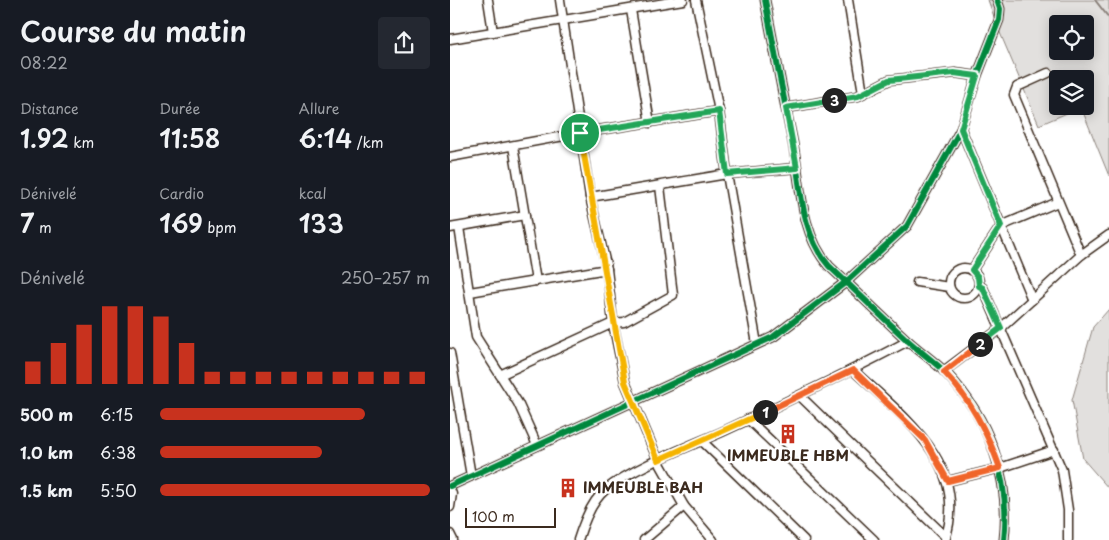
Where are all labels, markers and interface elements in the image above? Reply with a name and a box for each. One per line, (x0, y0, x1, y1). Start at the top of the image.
text: Course du matin (20, 9, 247, 52)
map controls (1049, 15, 1094, 115)
button: locate (1049, 15, 1094, 60)
button: share (378, 17, 430, 69)
text: 08:22 (20, 50, 68, 74)
button: layers (1049, 70, 1094, 115)
pin: 3 (822, 88, 846, 112)
text: 3 (830, 90, 839, 111)
text: Distance (20, 98, 79, 119)
text: Durée (159, 98, 200, 119)
text: Allure (299, 98, 339, 119)
pin (559, 112, 601, 154)
text: 1.92 (20, 119, 69, 157)
text: 11:58 (159, 119, 220, 157)
text: 6:14 (299, 119, 352, 157)
icon: arrive (566, 119, 594, 147)
text: km (69, 132, 94, 153)
text: /km (352, 132, 384, 153)
text: Dénivelé (20, 183, 77, 204)
text: Cardio (159, 183, 204, 204)
text: kcal (299, 183, 327, 204)
text: 7 (20, 204, 34, 242)
text: 169 (159, 204, 203, 242)
text: 133 (299, 204, 344, 242)
text: m (34, 217, 52, 238)
text: bpm (203, 217, 236, 238)
text: Dénivelé (20, 265, 85, 289)
text: 250–257 m (341, 265, 430, 289)
pin: 2 (968, 332, 992, 356)
text: 2 (976, 334, 985, 355)
pin: 1 (752, 400, 778, 424)
text: 500 m (20, 402, 73, 426)
text: 6:15 (100, 402, 133, 426)
text: 1 (762, 402, 769, 423)
building icon: IMMEUBLE HBM (777, 423, 799, 445)
text: 1.0 km (20, 440, 73, 464)
text: 6:38 (100, 440, 136, 464)
place label: IMMEUBLE HBM (727, 443, 849, 466)
place label: IMMEUBLE BAH (583, 475, 703, 498)
building icon: IMMEUBLE BAH (557, 477, 579, 499)
text: 1.5 km (20, 478, 73, 502)
text: 5:50 (100, 478, 137, 502)
scale bar (465, 505, 556, 528)
text: 100 m (472, 506, 515, 527)

